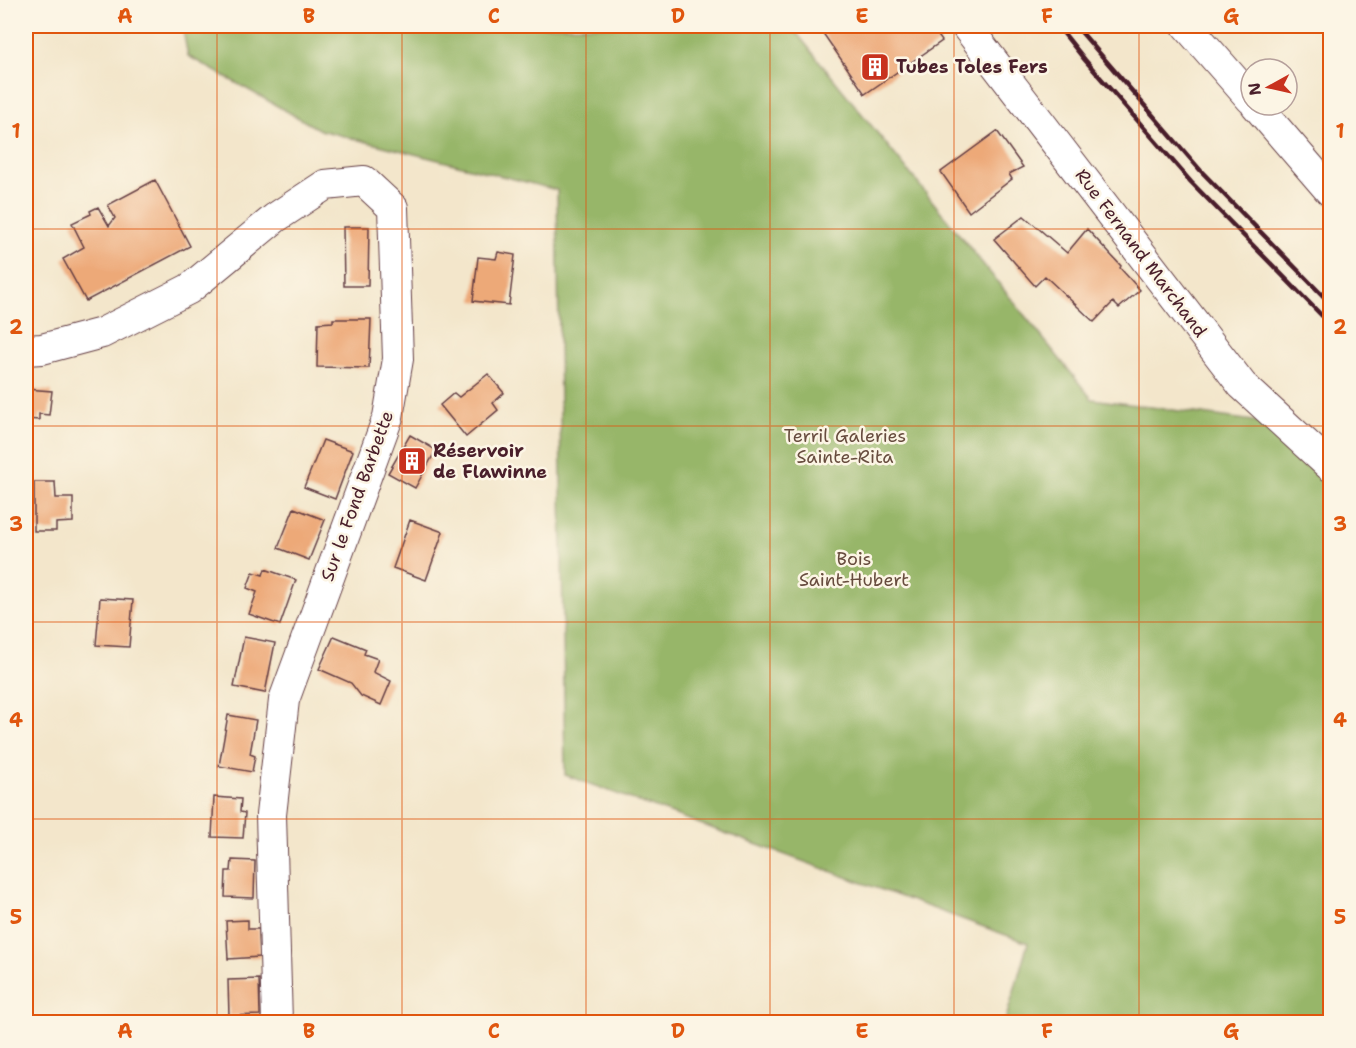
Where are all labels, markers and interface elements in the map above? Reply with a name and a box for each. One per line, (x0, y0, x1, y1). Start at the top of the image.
text: A (117, 3, 133, 29)
text: B (303, 3, 315, 29)
text: C (488, 3, 500, 29)
text: D (671, 3, 685, 29)
text: E (855, 3, 869, 29)
text: F (1041, 3, 1053, 29)
text: G (1223, 3, 1239, 29)
building icon: Tubes Toles Fers (859, 51, 891, 83)
place label: Tubes Toles Fers (896, 55, 1048, 79)
north arrow (1239, 57, 1299, 117)
text: N (1243, 81, 1266, 97)
text: 1 (11, 118, 21, 144)
text: 1 (1335, 118, 1345, 144)
street label: Rue Fernand Marchand (1070, 164, 1212, 342)
text: 2 (9, 314, 23, 340)
text: 2 (1333, 314, 1347, 340)
street label: Sur le Fond Barbette (315, 407, 399, 585)
park label: Terril Galeries Sainte-Rita (784, 424, 906, 469)
place label: Réservoir de Flawinne (433, 439, 547, 484)
building icon: Réservoir de Flawinne (396, 445, 428, 477)
text: 3 (9, 511, 23, 537)
text: 3 (1333, 511, 1347, 537)
park label: Bois Saint-Hubert (799, 547, 909, 592)
text: 4 (9, 707, 23, 733)
text: 4 (1333, 707, 1347, 733)
text: 5 (10, 904, 22, 930)
text: 5 (1334, 904, 1346, 930)
text: A (117, 1018, 133, 1044)
text: B (303, 1018, 315, 1044)
text: C (488, 1018, 500, 1044)
text: D (671, 1018, 685, 1044)
text: E (855, 1018, 869, 1044)
text: F (1041, 1018, 1053, 1044)
text: G (1223, 1018, 1239, 1044)

